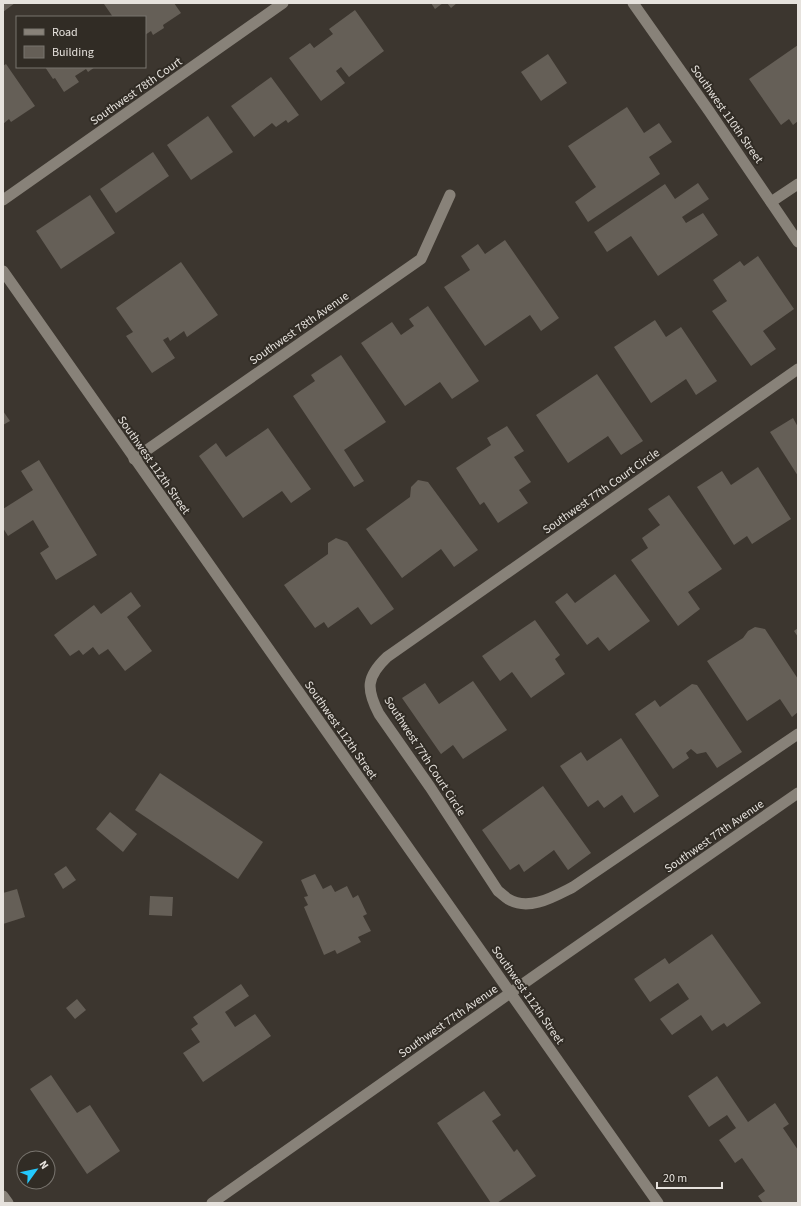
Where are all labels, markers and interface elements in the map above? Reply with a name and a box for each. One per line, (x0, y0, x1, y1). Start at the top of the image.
legend (16, 16, 146, 68)
text: Road (52, 24, 78, 41)
text: Building (52, 44, 94, 61)
street label: Southwest 78th Court (87, 53, 186, 130)
street label: Southwest 110th Street (686, 62, 767, 167)
street label: Southwest 78th Avenue (246, 288, 352, 369)
street label: Southwest 112th Street (113, 413, 194, 518)
street label: Southwest 77th Court Circle (539, 444, 663, 538)
street label: Southwest 112th Street (300, 678, 381, 783)
street label: Southwest 77th Court Circle (379, 693, 470, 819)
street label: Southwest 77th Avenue (661, 796, 767, 877)
street label: Southwest 112th Street (487, 943, 568, 1048)
street label: Southwest 77th Avenue (395, 981, 501, 1062)
north arrow (16, 1150, 56, 1190)
text: N (36, 1158, 52, 1172)
scale bar (657, 1164, 722, 1190)
text: 20 m (663, 1170, 687, 1187)

